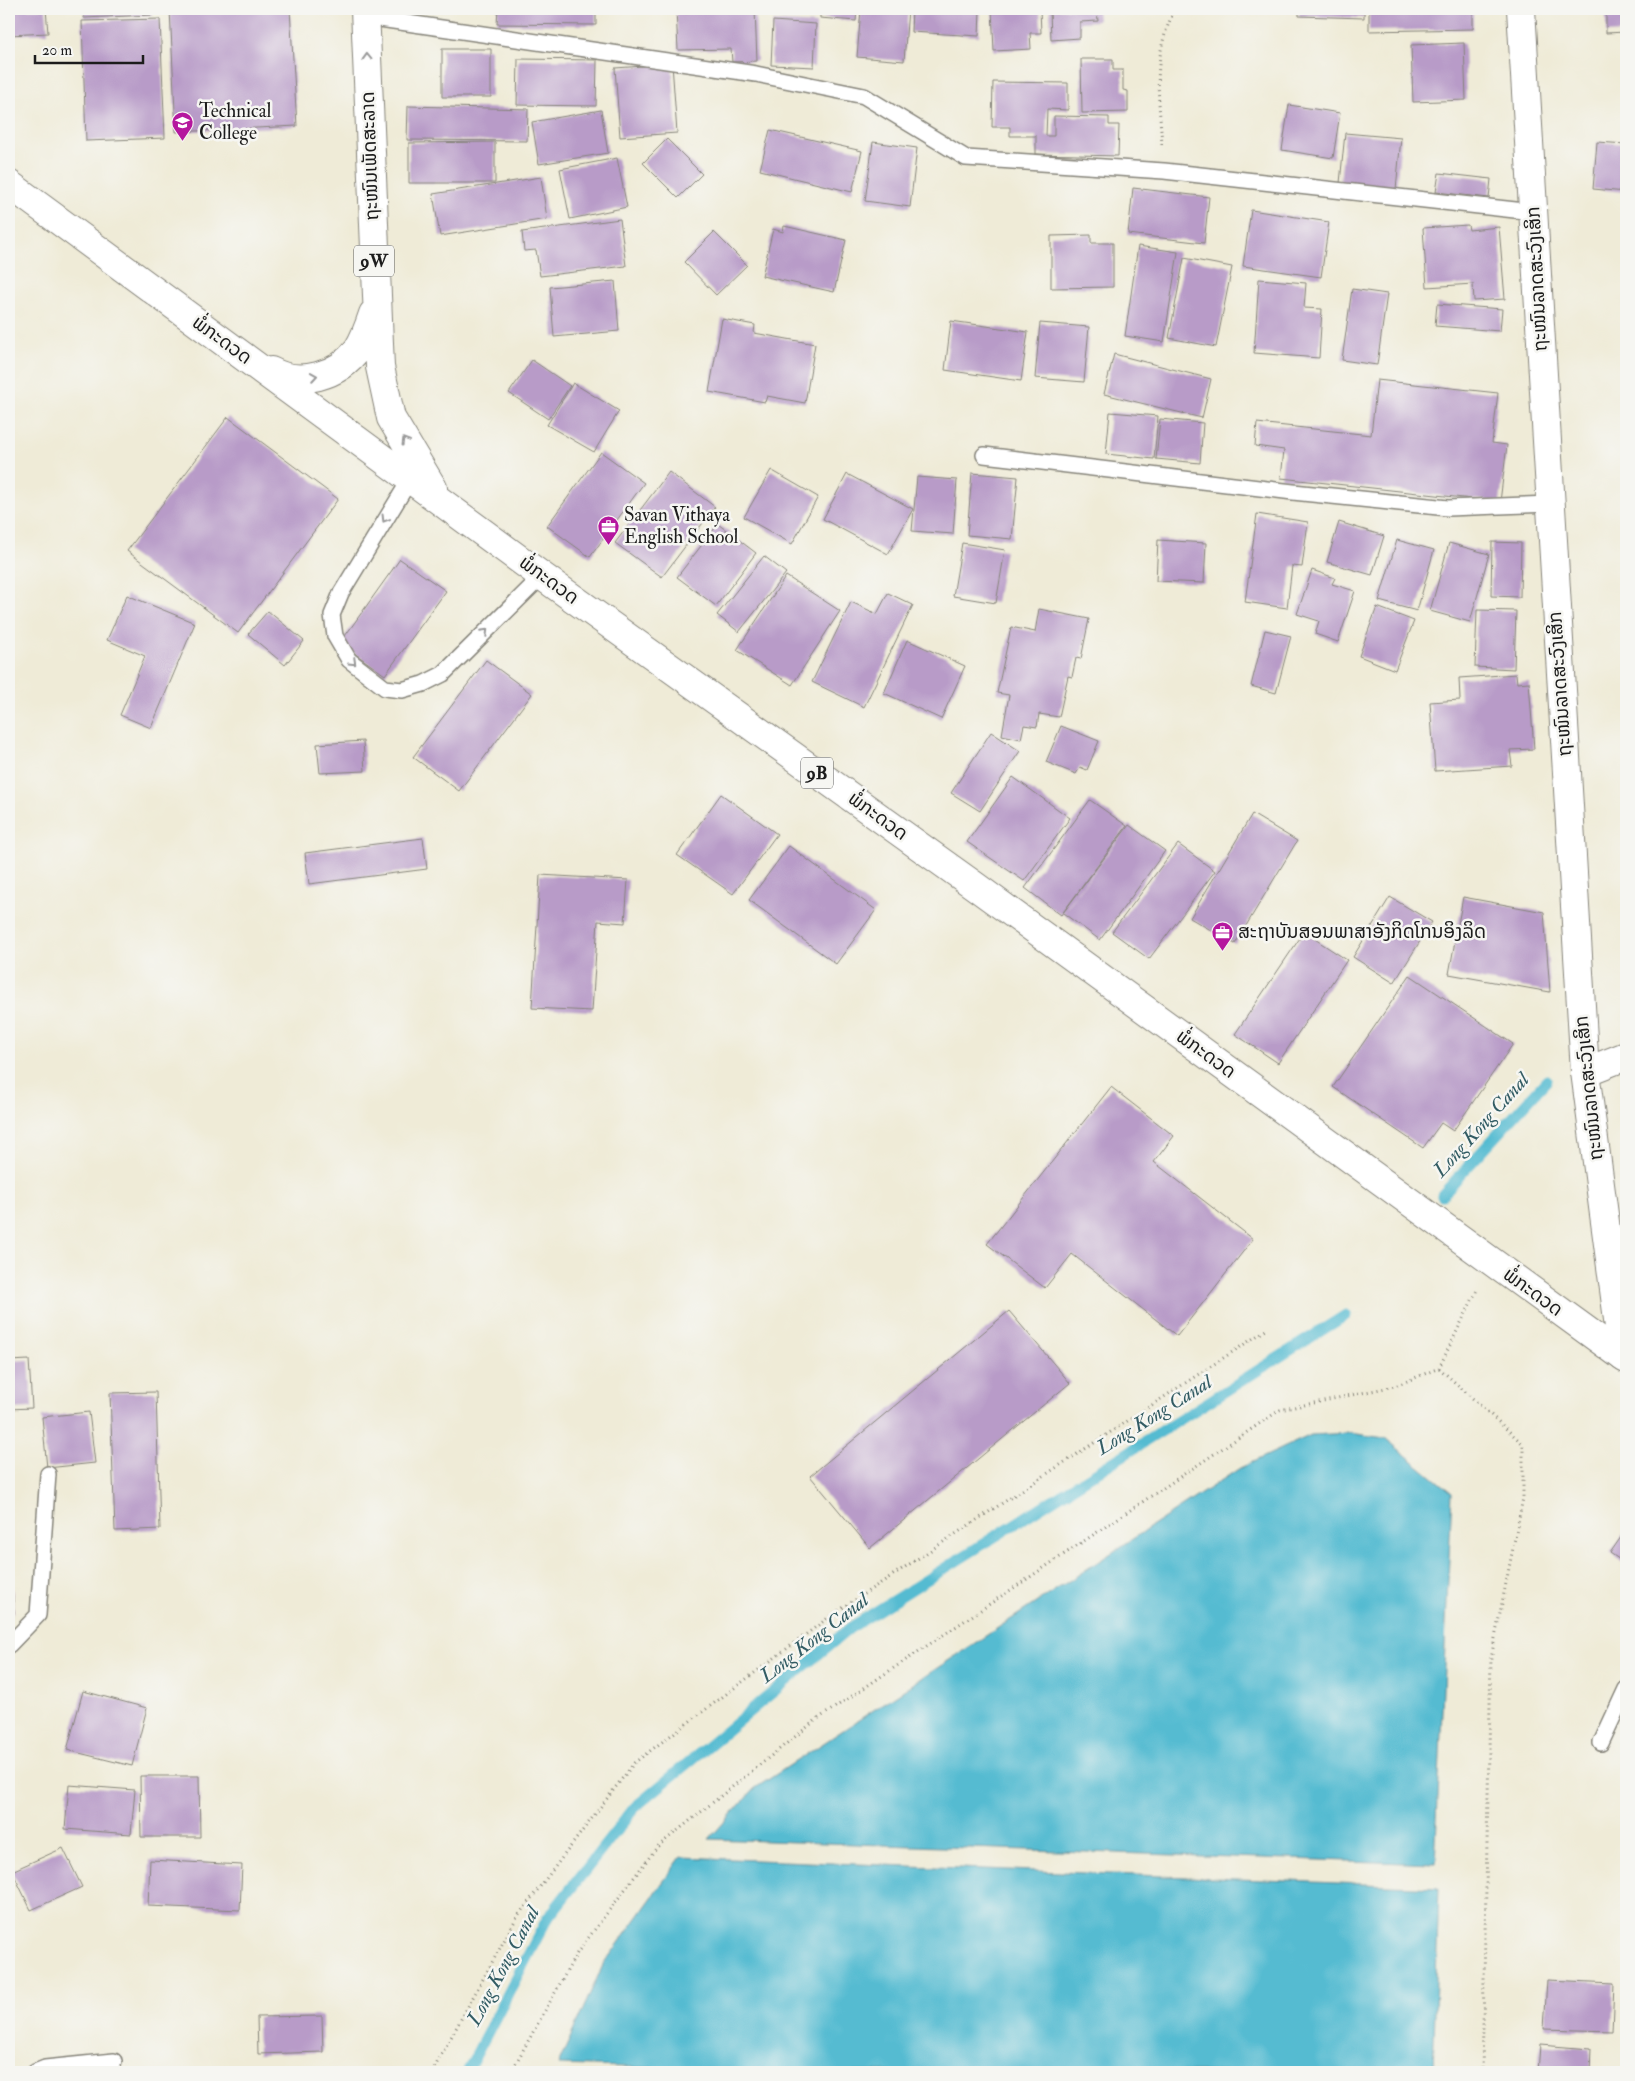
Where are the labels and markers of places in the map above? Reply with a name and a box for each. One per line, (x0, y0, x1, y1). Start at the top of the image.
place label: Technical College (199, 99, 272, 145)
school or university icon: Technical College (171, 110, 195, 141)
place label: Savan Vithaya English School (624, 503, 739, 549)
office icon: Savan Vithaya English School (596, 514, 620, 545)
office icon: ສະຖາບັນສອນພາສາອັງກິດໂກນອິງລິດ (1210, 920, 1234, 951)
place label: ສະຖາບັນສອນພາສາອັງກິດໂກນອິງລິດ (1238, 920, 1486, 944)

